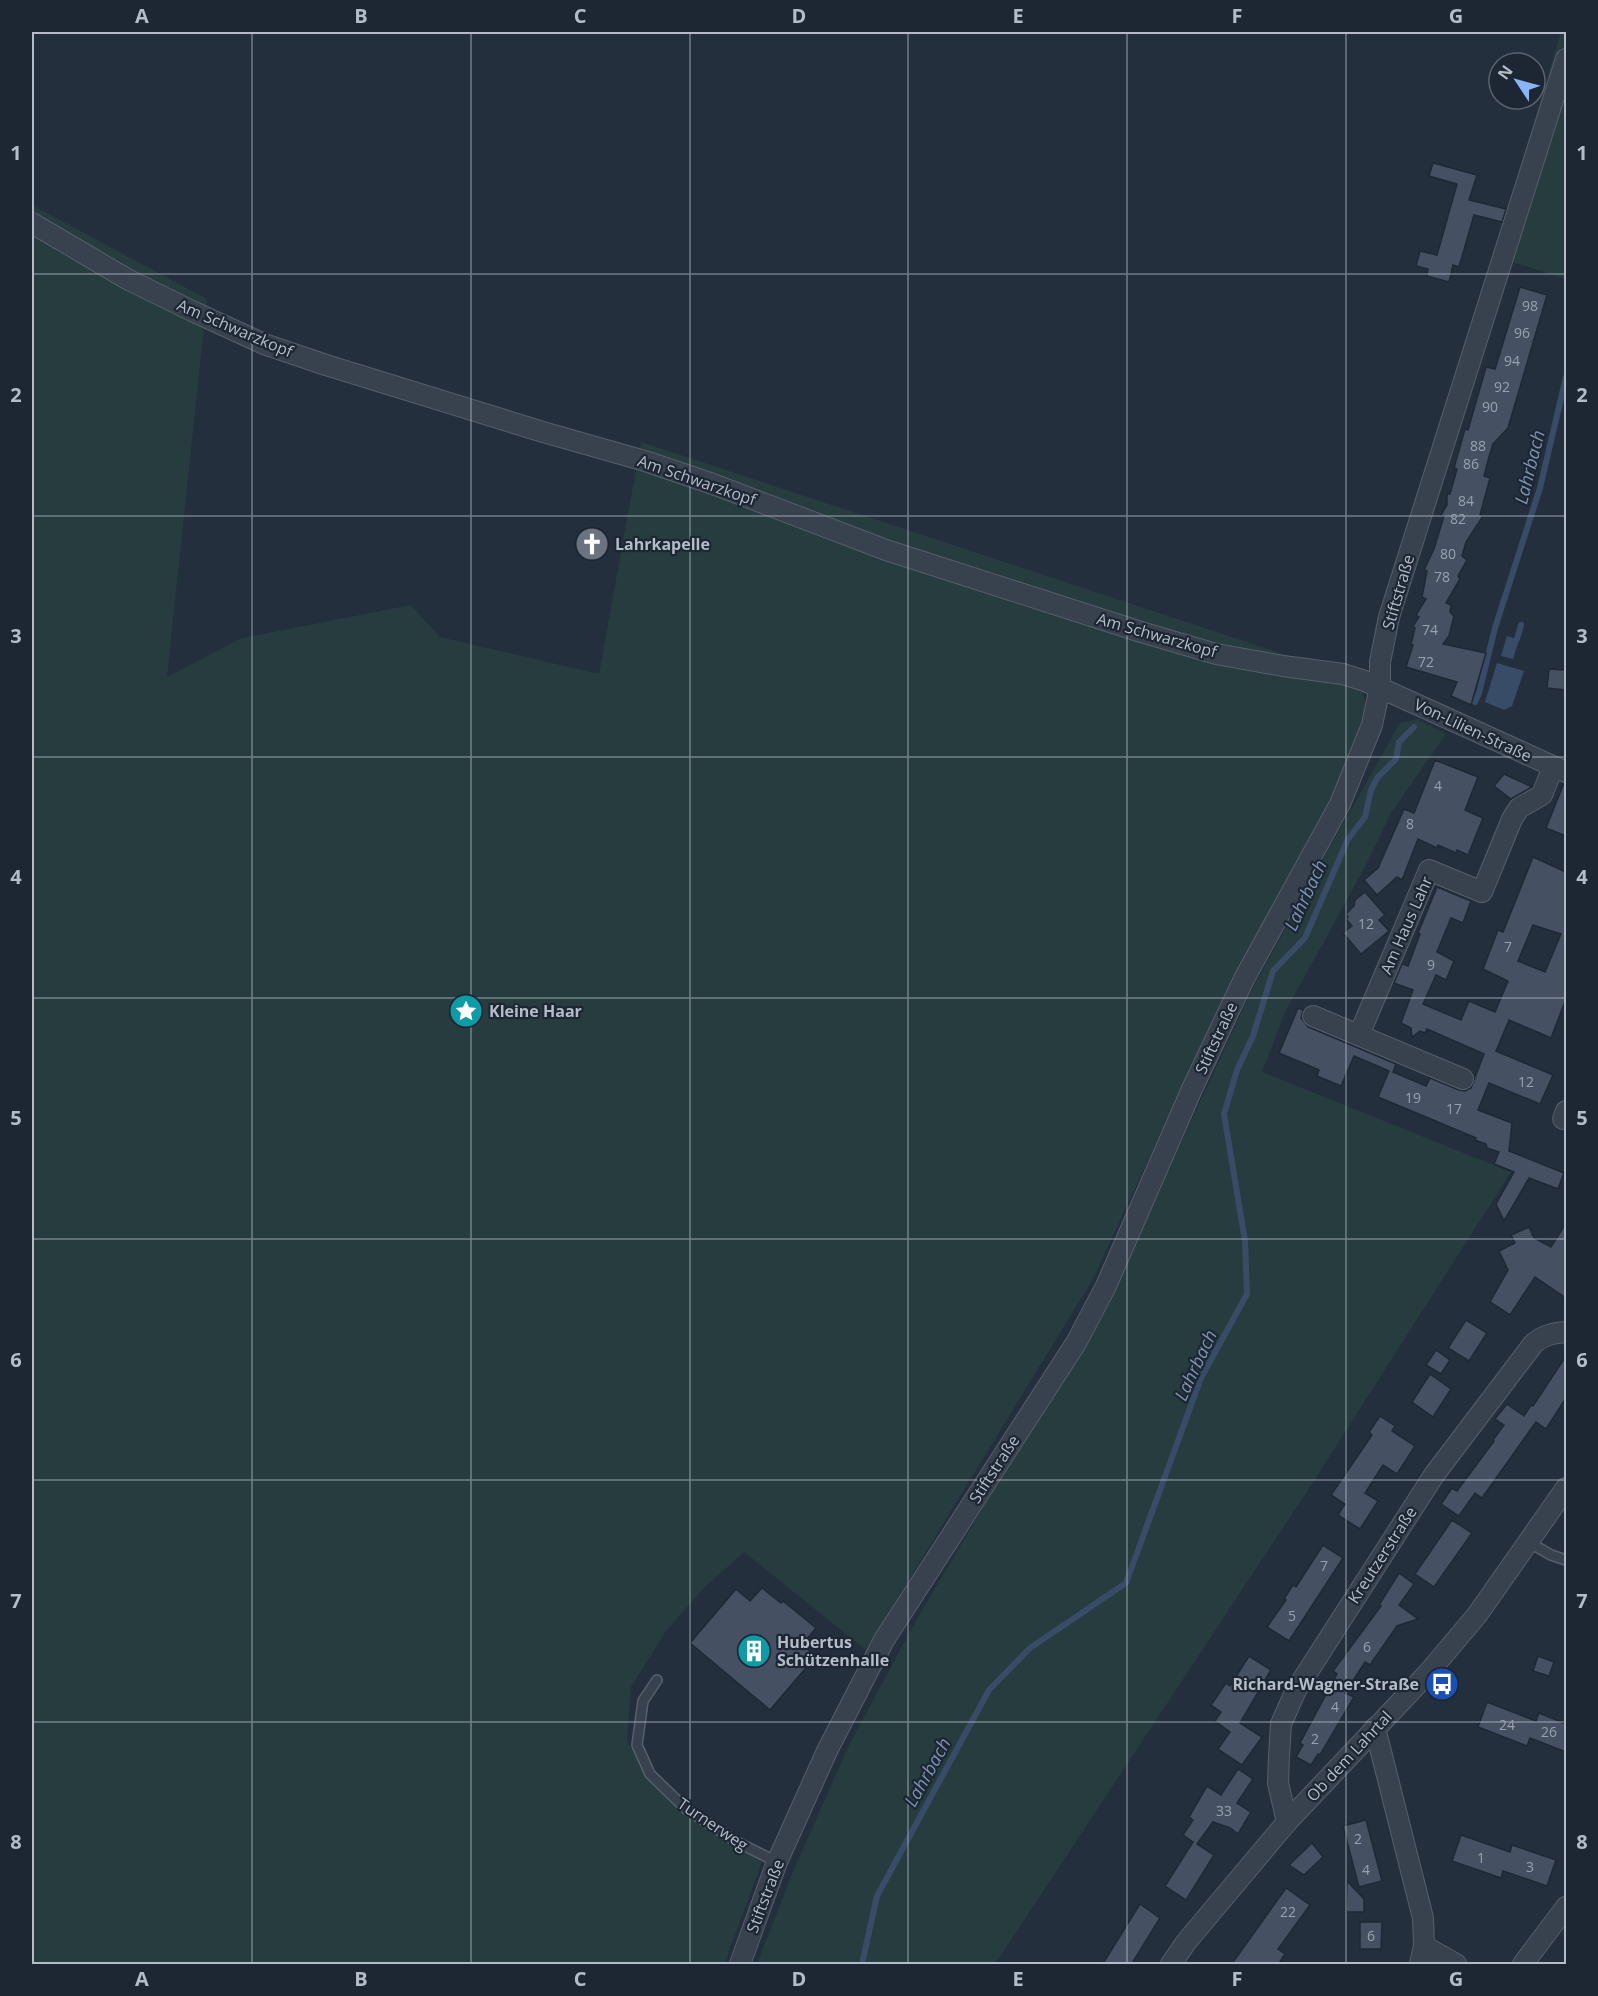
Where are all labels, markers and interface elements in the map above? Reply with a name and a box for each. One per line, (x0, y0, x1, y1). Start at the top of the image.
text: A (135, 2, 149, 29)
text: B (354, 2, 368, 29)
text: C (574, 2, 587, 29)
text: D (792, 2, 806, 29)
text: E (1012, 2, 1024, 29)
text: F (1232, 2, 1242, 29)
text: G (1449, 2, 1463, 29)
north arrow (1487, 51, 1547, 111)
text: N (1492, 60, 1518, 84)
text: 1 (10, 139, 22, 166)
text: 1 (1576, 139, 1588, 166)
street label: Am Schwarzkopf (174, 294, 298, 363)
house number: 98 (1522, 296, 1538, 315)
house number: 96 (1514, 323, 1530, 342)
house number: 94 (1504, 351, 1520, 370)
house number: 92 (1494, 377, 1510, 396)
text: 2 (10, 381, 22, 408)
text: 2 (1576, 381, 1588, 408)
house number: 90 (1482, 397, 1498, 416)
water label: Lahrbach (1508, 428, 1550, 506)
house number: 88 (1470, 436, 1486, 455)
street label: Am Schwarzkopf (635, 449, 761, 511)
house number: 86 (1463, 454, 1479, 473)
house number: 84 (1458, 491, 1474, 510)
house number: 82 (1450, 509, 1466, 528)
church icon: Lahrkapelle (574, 526, 610, 562)
place label: Lahrkapelle (615, 533, 710, 555)
house number: 80 (1440, 544, 1456, 563)
street label: Stiftstraße (1377, 552, 1419, 632)
house number: 78 (1434, 567, 1450, 586)
street label: Am Schwarzkopf (1094, 607, 1221, 663)
house number: 74 (1422, 620, 1438, 639)
text: 3 (10, 622, 22, 649)
text: 3 (1576, 622, 1588, 649)
house number: 72 (1418, 652, 1434, 671)
street label: Von-Lilien-Straße (1411, 693, 1535, 767)
house number: 4 (1434, 776, 1442, 795)
house number: 8 (1406, 814, 1414, 833)
water label: Lahrbach (1278, 856, 1332, 934)
text: 4 (10, 863, 22, 890)
text: 4 (1576, 863, 1588, 890)
street label: Am Haus Lahr (1375, 872, 1438, 977)
house number: 12 (1358, 914, 1374, 933)
house number: 7 (1504, 937, 1512, 956)
house number: 9 (1427, 955, 1435, 974)
place icon: Kleine Haar (448, 993, 484, 1029)
street label: Stiftstraße (1190, 998, 1242, 1078)
place label: Kleine Haar (489, 1000, 582, 1022)
house number: 12 (1518, 1072, 1534, 1091)
house number: 19 (1405, 1088, 1421, 1107)
house number: 17 (1446, 1099, 1462, 1118)
text: 5 (10, 1104, 22, 1131)
text: 5 (1576, 1104, 1588, 1131)
water label: Lahrbach (1168, 1326, 1222, 1404)
text: 6 (10, 1346, 22, 1373)
text: 6 (1576, 1346, 1588, 1373)
street label: Stiftstraße (964, 1431, 1024, 1507)
street label: Kreutzerstraße (1342, 1502, 1422, 1608)
house number: 7 (1320, 1556, 1328, 1575)
text: 7 (10, 1587, 22, 1614)
text: 7 (1576, 1587, 1588, 1614)
house number: 5 (1288, 1606, 1296, 1625)
place label: Hubertus Schützenhalle (777, 1631, 889, 1671)
building icon: Hubertus Schützenhalle (736, 1633, 772, 1669)
house number: 6 (1363, 1637, 1371, 1656)
bus stop icon: Richard-Wagner-Straße (1424, 1666, 1460, 1702)
place label: Richard-Wagner-Straße (1233, 1673, 1419, 1695)
house number: 4 (1331, 1697, 1339, 1716)
street label: Ob dem Lahrtal (1301, 1706, 1397, 1806)
house number: 24 (1499, 1715, 1515, 1734)
house number: 26 (1541, 1722, 1557, 1741)
house number: 2 (1311, 1729, 1319, 1748)
water label: Lahrbach (898, 1733, 956, 1811)
street label: Turnerweg (673, 1792, 753, 1856)
house number: 33 (1216, 1801, 1232, 1820)
text: 8 (10, 1828, 22, 1855)
text: 8 (1576, 1828, 1588, 1855)
house number: 2 (1354, 1829, 1362, 1848)
house number: 1 (1477, 1848, 1485, 1867)
street label: Stiftstraße (741, 1856, 789, 1936)
house number: 3 (1526, 1857, 1534, 1876)
house number: 4 (1362, 1860, 1370, 1879)
house number: 22 (1280, 1902, 1296, 1921)
house number: 6 (1367, 1926, 1375, 1945)
text: A (135, 1965, 149, 1992)
text: B (354, 1965, 368, 1992)
text: C (574, 1965, 587, 1992)
text: D (792, 1965, 806, 1992)
text: E (1012, 1965, 1024, 1992)
text: F (1232, 1965, 1242, 1992)
text: G (1449, 1965, 1463, 1992)

